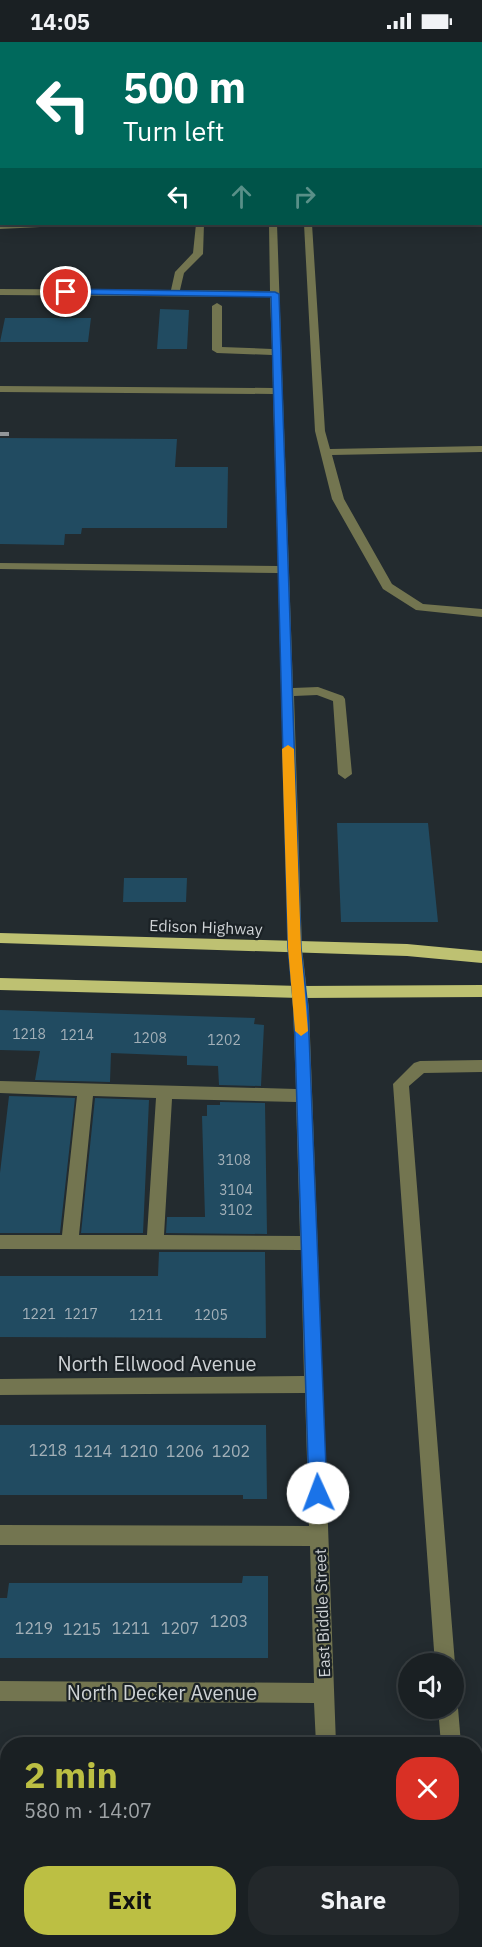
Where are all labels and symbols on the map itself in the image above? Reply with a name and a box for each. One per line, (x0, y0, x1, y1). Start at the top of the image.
pin (40, 266, 91, 317)
street label: Edison Highway (149, 915, 263, 939)
house number: 1218 (12, 1025, 46, 1043)
house number: 1214 (60, 1026, 94, 1044)
house number: 1208 (133, 1029, 167, 1047)
house number: 1202 (207, 1031, 241, 1049)
house number: 3108 (217, 1151, 251, 1169)
house number: 3104 (219, 1181, 253, 1199)
house number: 3102 (219, 1201, 253, 1219)
house number: 1221 (22, 1305, 56, 1323)
house number: 1217 (64, 1305, 98, 1323)
house number: 1211 (129, 1306, 163, 1324)
house number: 1205 (194, 1306, 228, 1324)
street label: North Ellwood Avenue (58, 1350, 256, 1377)
house number: 1218 (29, 1440, 67, 1460)
house number: 1214 (74, 1441, 112, 1461)
house number: 1210 (120, 1441, 158, 1461)
house number: 1206 (166, 1441, 204, 1461)
house number: 1202 (212, 1441, 250, 1461)
position arrow (286, 1461, 350, 1525)
street label: East Biddle Street (310, 1548, 334, 1678)
house number: 1203 (210, 1611, 248, 1631)
house number: 1219 (15, 1618, 53, 1638)
house number: 1211 (112, 1618, 150, 1638)
house number: 1207 (161, 1618, 199, 1638)
house number: 1215 (63, 1619, 101, 1639)
street label: North Decker Avenue (67, 1679, 257, 1706)

